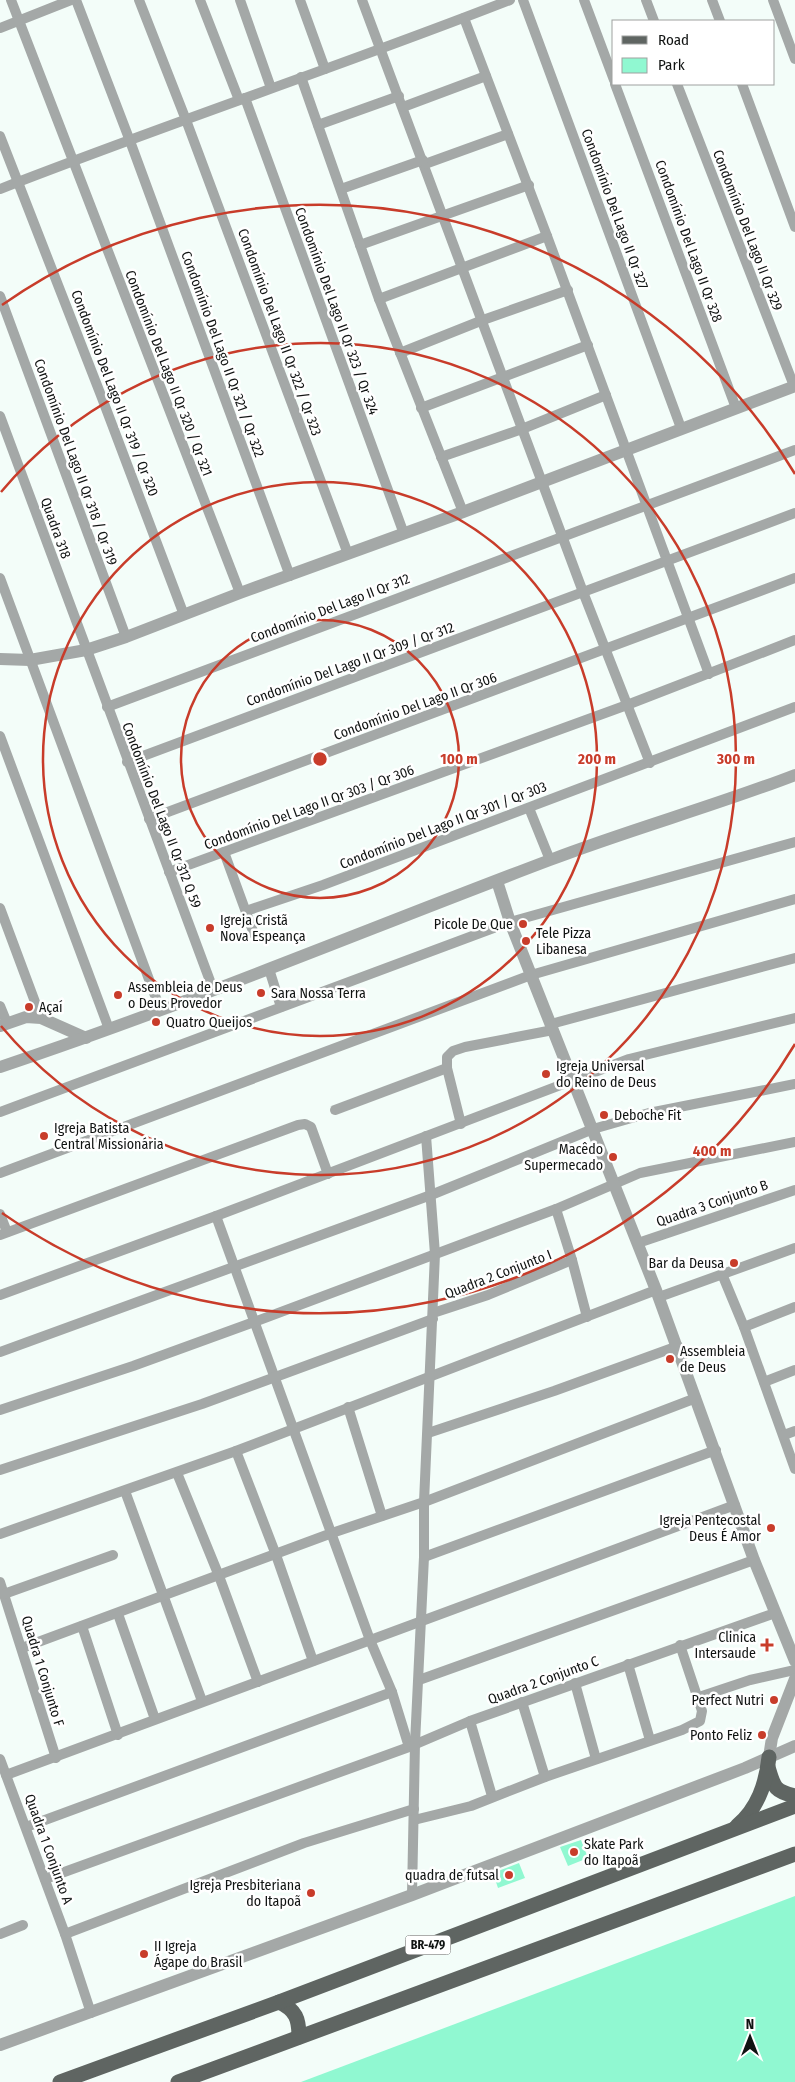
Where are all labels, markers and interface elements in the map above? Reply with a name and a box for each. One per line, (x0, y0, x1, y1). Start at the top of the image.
legend (612, 20, 775, 85)
text: Road (658, 31, 689, 49)
text: Park (658, 56, 685, 74)
street label: Condomínio Del Lago II Qr 327 (578, 127, 652, 292)
street label: Condomínio Del Lago II Qr 329 (709, 147, 786, 313)
street label: Condomínio Del Lago II Qr 328 (651, 158, 726, 324)
street label: Condomínio Del Lago II Qr 323 / Qr 324 (291, 205, 382, 417)
street label: Condomínio Del Lago II Qr 322 / Qr 323 (234, 226, 325, 438)
street label: Condomínio Del Lago II Qr 321 / Qr 322 (177, 249, 268, 459)
street label: Condomínio Del Lago II Qr 320 / Qr 321 (121, 268, 216, 478)
street label: Condomínio Del Lago II Qr 319 / Qr 320 (67, 288, 162, 499)
street label: Condomínio Del Lago II Qr 318 / Qr 319 (30, 357, 121, 568)
street label: Quadra 318 (37, 495, 74, 561)
street label: Condomínio Del Lago II Qr 312 (248, 570, 412, 647)
street label: Condomínio Del Lago II Qr 309 / Qr 312 (244, 619, 456, 710)
street label: Condomínio Del Lago II Qr 306 (331, 669, 499, 744)
street label: Condomínio Del Lago II Qr 312 Q 59 (118, 720, 205, 911)
centre of rings (311, 750, 329, 768)
text: 100 m (440, 750, 478, 768)
text: 200 m (577, 750, 616, 768)
text: 300 m (716, 750, 755, 768)
street label: Condomínio Del Lago II Qr 303 / Qr 306 (202, 761, 417, 853)
street label: Condomínio Del Lago II Qr 301 / Qr 303 (337, 778, 549, 873)
place label: Igreja Cristã Nova Espeança (220, 912, 306, 945)
place label: Picole De Que (434, 916, 513, 933)
marker: Picole De Que (517, 918, 529, 930)
marker: Igreja Cristã Nova Espeança (204, 922, 216, 934)
place label: Tele Pizza Libanesa (536, 925, 591, 958)
marker: Tele Pizza Libanesa (520, 935, 532, 947)
place label: Assembleia de Deus o Deus Provedor (128, 979, 243, 1012)
place label: Sara Nossa Terra (271, 985, 366, 1002)
marker: Sara Nossa Terra (255, 987, 267, 999)
marker: Assembleia de Deus o Deus Provedor (112, 989, 124, 1001)
place label: Açaí (39, 999, 63, 1016)
marker: Açaí (23, 1001, 35, 1013)
place label: Quatro Queijos (166, 1014, 252, 1031)
marker: Quatro Queijos (150, 1016, 162, 1028)
place label: Igreja Universal do Reino de Deus (556, 1058, 656, 1091)
marker: Igreja Universal do Reino de Deus (540, 1068, 552, 1080)
place label: Deboche Fit (614, 1107, 682, 1124)
marker: Deboche Fit (598, 1109, 610, 1121)
place label: Igreja Batista Central Missionária (54, 1120, 164, 1153)
marker: Igreja Batista Central Missionária (38, 1130, 50, 1142)
place label: Macêdo Supermecado (524, 1141, 603, 1174)
text: 400 m (693, 1142, 731, 1160)
marker: Macêdo Supermecado (607, 1151, 619, 1163)
street label: Quadra 3 Conjunto B (654, 1176, 771, 1231)
street label: Quadra 2 Conjunto I (442, 1246, 554, 1303)
place label: Bar da Deusa (649, 1255, 724, 1272)
marker: Bar da Deusa (728, 1257, 740, 1269)
place label: Assembleia de Deus (680, 1343, 745, 1376)
marker: Assembleia de Deus (664, 1353, 676, 1365)
place label: Igreja Pentecostal Deus É Amor (659, 1512, 761, 1545)
marker: Igreja Pentecostal Deus É Amor (765, 1522, 777, 1534)
street label: Quadra 1 Conjunto F (18, 1614, 67, 1729)
place label: Clinica Intersaude (694, 1629, 756, 1662)
marker: Clinica Intersaude (760, 1638, 774, 1652)
street label: Quadra 2 Conjunto C (486, 1653, 601, 1708)
place label: Perfect Nutri (692, 1692, 764, 1709)
marker: Perfect Nutri (768, 1694, 780, 1706)
place label: Ponto Feliz (690, 1727, 752, 1744)
marker: Ponto Feliz (756, 1729, 768, 1741)
street label: Quadra 1 Conjunto A (21, 1792, 77, 1907)
place label: Skate Park do Itapoã (584, 1836, 644, 1869)
marker: Skate Park do Itapoã (568, 1846, 580, 1858)
place label: quadra de futsal (405, 1867, 499, 1884)
marker: quadra de futsal (503, 1869, 515, 1881)
place label: Igreja Presbiteriana do Itapoã (189, 1877, 301, 1910)
marker: Igreja Presbiteriana do Itapoã (305, 1887, 317, 1899)
road number: BR-479 (406, 1936, 450, 1954)
place label: II Igreja Ágape do Brasil (154, 1938, 243, 1971)
marker: II Igreja Ágape do Brasil (138, 1948, 150, 1960)
north arrow (725, 2012, 775, 2062)
text: N (746, 2016, 754, 2033)

